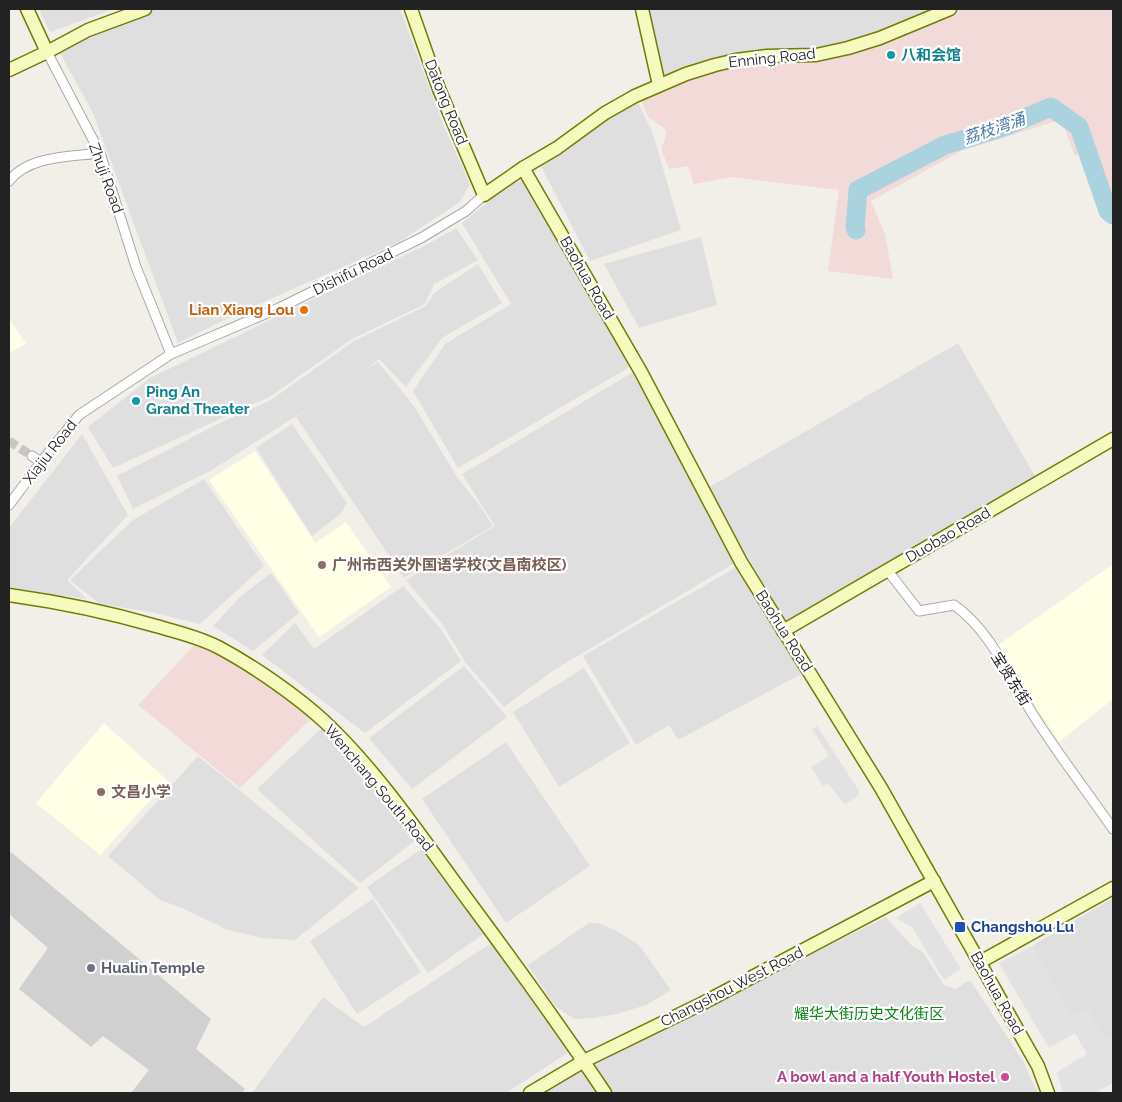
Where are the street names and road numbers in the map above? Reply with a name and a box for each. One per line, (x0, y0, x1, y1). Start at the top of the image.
street label: Enning Road (727, 44, 817, 72)
street label: Datong Road (421, 57, 471, 147)
street label: Zhuji Road (85, 140, 127, 216)
street label: Baohua Road (556, 233, 618, 323)
street label: Dishifu Road (310, 245, 396, 299)
street label: Xiajiu Road (19, 416, 81, 488)
street label: Duobao Road (902, 504, 994, 566)
street label: Baohua Road (752, 587, 816, 675)
street label: 宝贤东街 (987, 649, 1035, 709)
street label: Wenchang South Road (321, 721, 437, 855)
street label: Changshou West Road (658, 943, 806, 1031)
street label: Baohua Road (967, 948, 1027, 1038)

